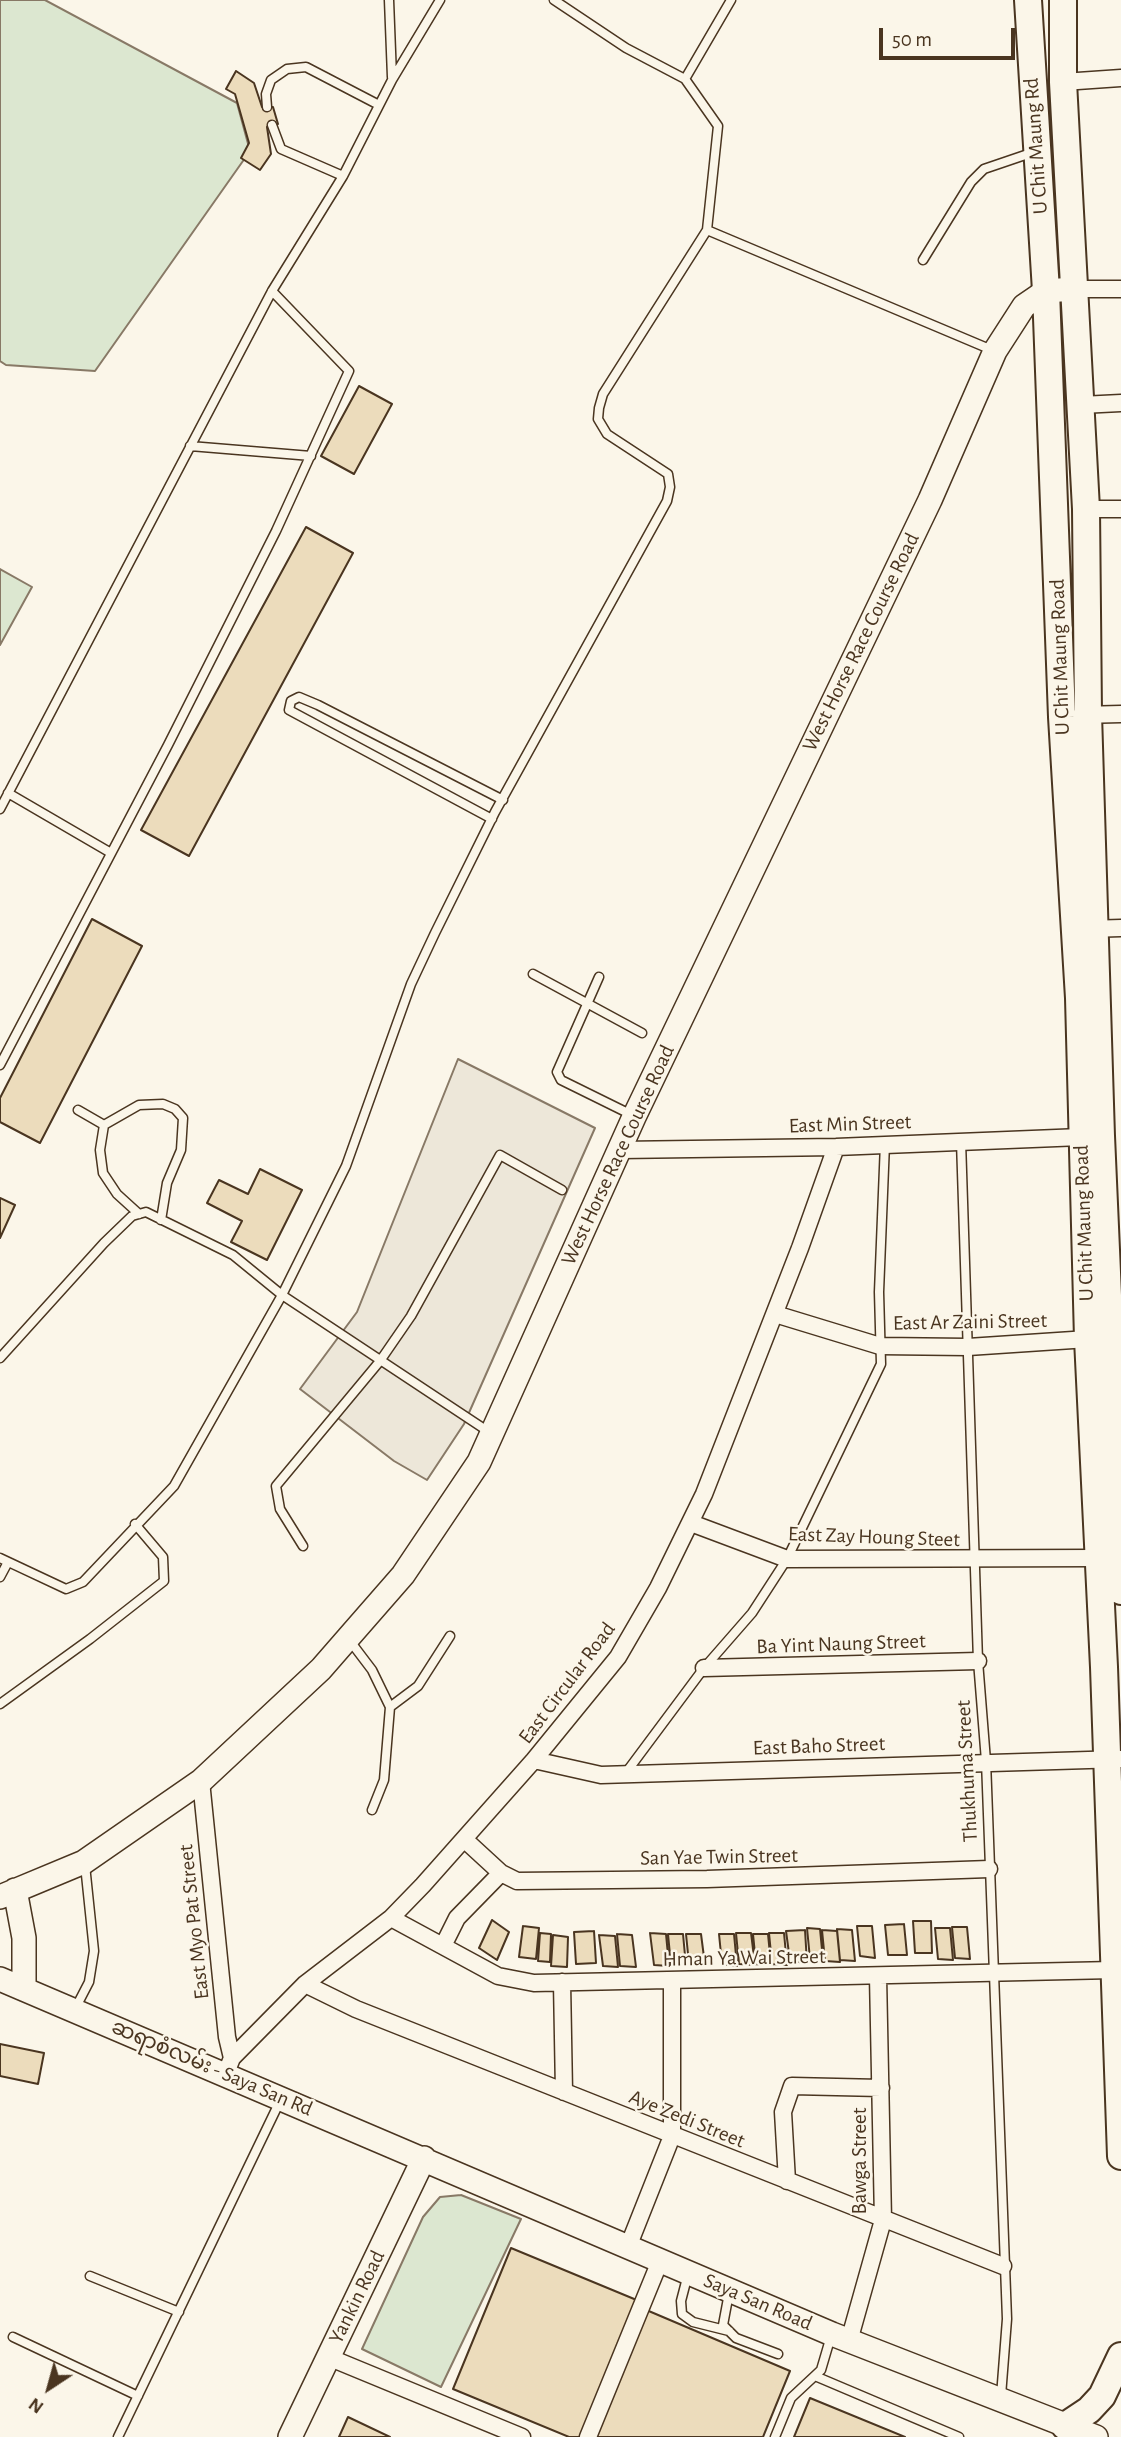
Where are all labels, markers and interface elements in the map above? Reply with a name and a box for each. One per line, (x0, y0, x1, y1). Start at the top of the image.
scale bar (883, 14, 1020, 58)
text: 50 m (892, 29, 932, 50)
street label: U Chit Maung Rd (1019, 77, 1053, 215)
street label: West Horse Race Course Road (797, 529, 925, 755)
street label: U Chit Maung Road (1045, 578, 1075, 736)
street label: West Horse Race Course Road (556, 1041, 680, 1269)
street label: East Min Street (788, 1109, 912, 1139)
street label: U Chit Maung Road (1069, 1144, 1099, 1302)
street label: East Ar Zaini Street (893, 1308, 1047, 1336)
street label: East Zay Houng Steet (788, 1521, 960, 1553)
street label: East Circular Road (513, 1617, 621, 1749)
street label: Ba Yint Naung Street (756, 1628, 926, 1660)
street label: Thukhuma Street (951, 1699, 983, 1843)
street label: East Baho Street (752, 1731, 886, 1761)
street label: East Myo Pat Street (173, 1843, 215, 2001)
street label: San Yae Twin Street (640, 1843, 798, 1871)
street label: Hman Ya Wai Street (662, 1944, 826, 1972)
street label: ဆရာစံလမ်း - Saya San Rd (108, 2014, 316, 2122)
street label: Aye Zedi Street (625, 2084, 749, 2154)
street label: Bawga Street (847, 2108, 873, 2214)
street label: Yankin Road (324, 2246, 390, 2348)
street label: Saya San Road (700, 2268, 816, 2336)
north arrow (14, 2353, 84, 2423)
text: N (25, 2394, 47, 2417)

